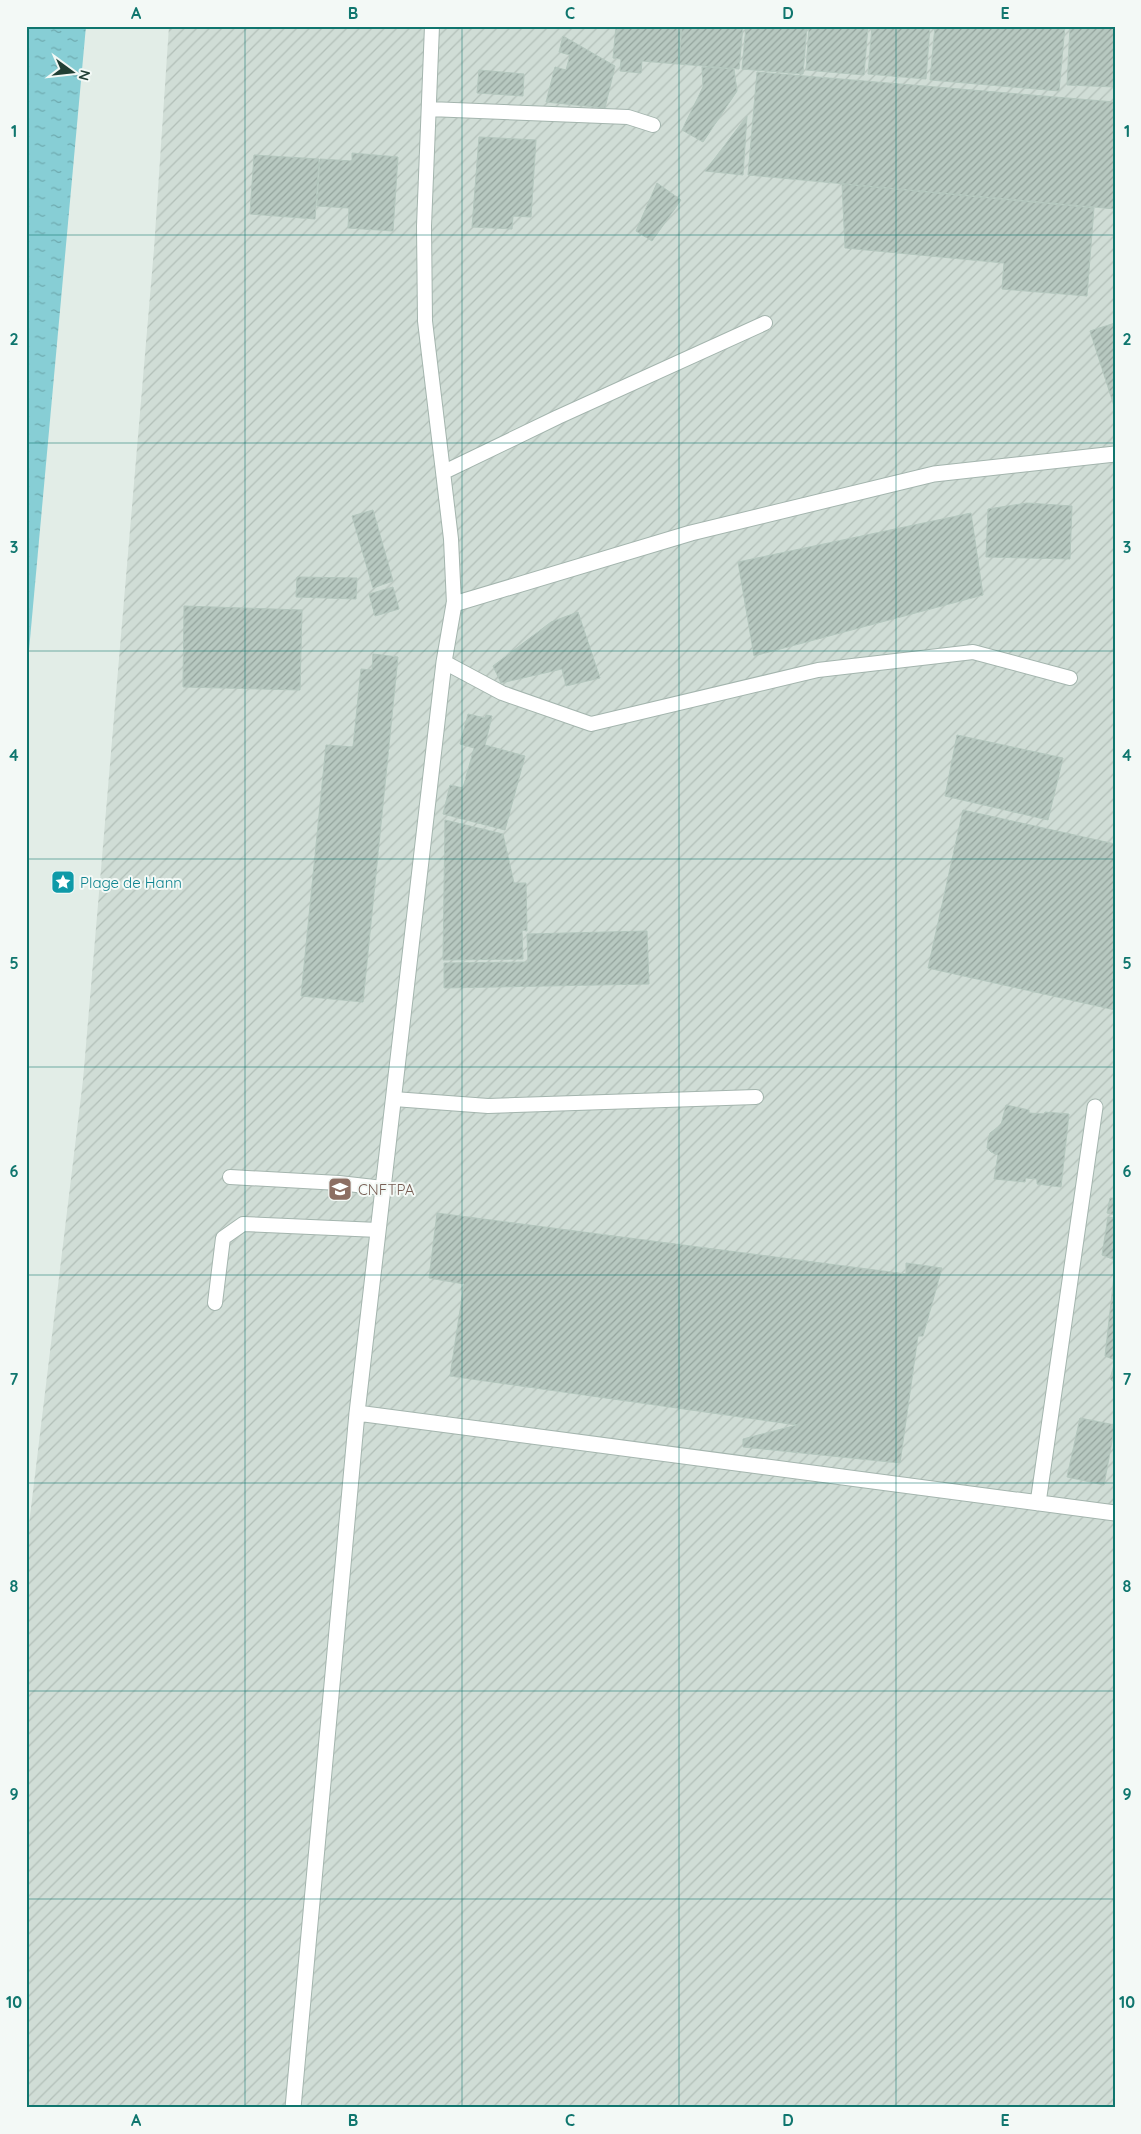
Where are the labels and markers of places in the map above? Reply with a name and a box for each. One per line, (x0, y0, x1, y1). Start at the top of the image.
place icon: Plage de Hann (50, 869, 76, 895)
place label: Plage de Hann (80, 873, 182, 892)
school or university icon: CNFTPA (327, 1176, 353, 1202)
place label: CNFTPA (358, 1180, 415, 1199)

